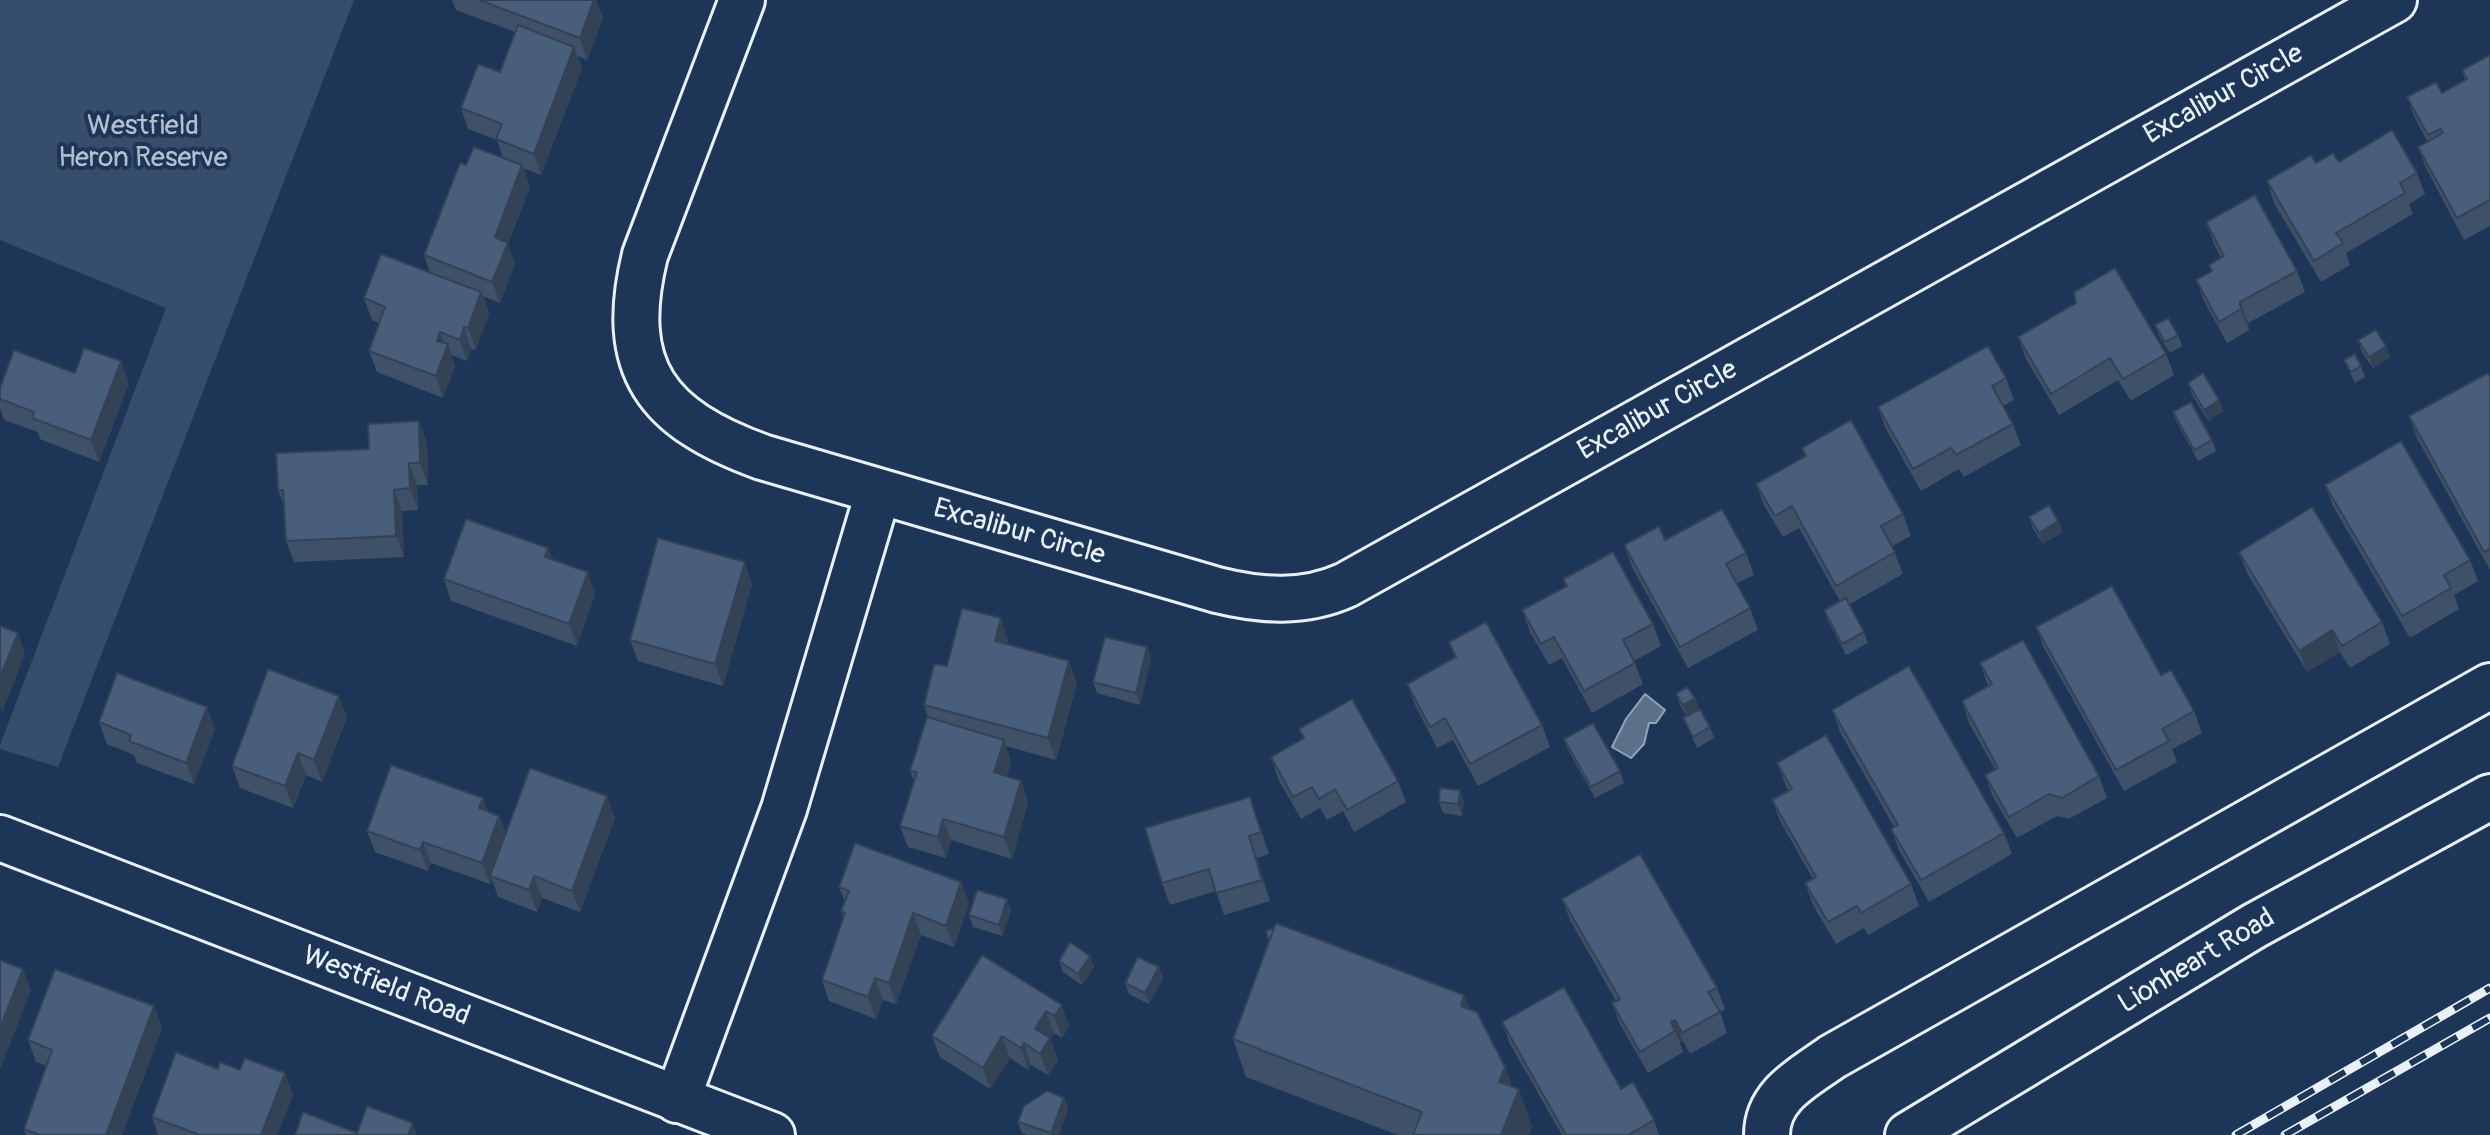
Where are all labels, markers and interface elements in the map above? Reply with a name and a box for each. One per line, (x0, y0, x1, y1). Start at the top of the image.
street label: Excalibur Circle (2138, 37, 2310, 153)
park label: Westfield Heron Reserve (58, 110, 228, 176)
street label: Excalibur Circle (1572, 353, 1744, 469)
street label: Excalibur Circle (929, 492, 1109, 574)
street label: Lionheart Road (2113, 902, 2281, 1022)
street label: Westfield Road (298, 940, 474, 1034)

